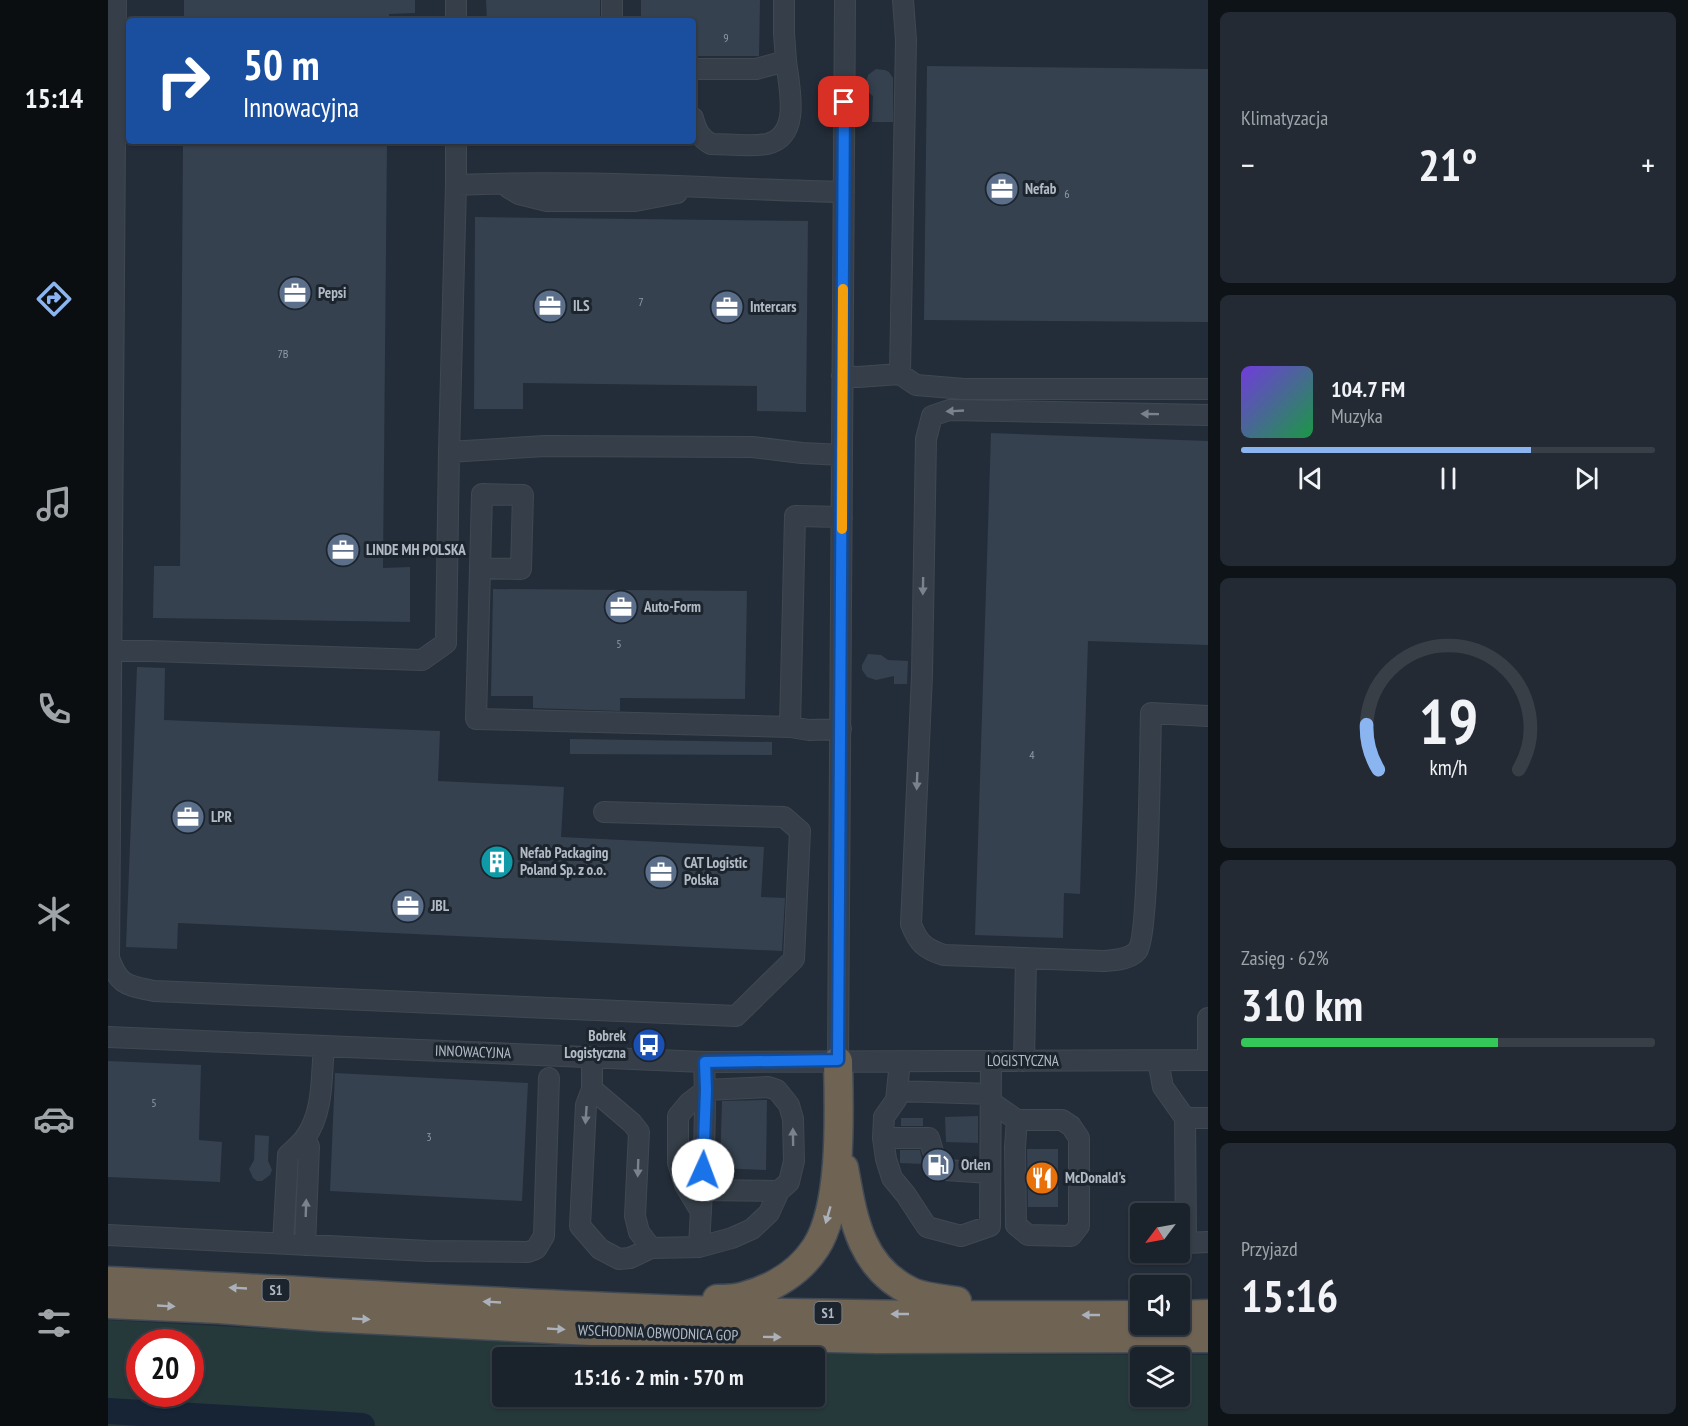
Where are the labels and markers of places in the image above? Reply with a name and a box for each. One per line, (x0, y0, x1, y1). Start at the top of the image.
pin (818, 76, 869, 127)
office icon: Nefab (984, 171, 1020, 207)
place label: Nefab (1025, 179, 1057, 198)
office icon: Pepsi (277, 275, 313, 311)
place label: Pepsi (318, 283, 346, 302)
office icon: ILS (532, 288, 568, 324)
office icon: Intercars (709, 289, 745, 325)
place label: ILS (573, 296, 590, 315)
place label: Intercars (750, 297, 797, 316)
office icon: LINDE MH POLSKA (325, 532, 361, 568)
place label: LINDE MH POLSKA (366, 540, 466, 559)
office icon: Auto-Form (603, 589, 639, 625)
place label: Auto-Form (643, 597, 701, 616)
office icon: LPR (170, 799, 206, 835)
place label: LPR (211, 807, 233, 826)
place label: Nefab Packaging Poland Sp. z o.o. (520, 843, 609, 879)
building icon: Nefab Packaging Poland Sp. z o.o. (479, 844, 515, 880)
place label: CAT Logistic Polska (684, 853, 748, 889)
office icon: CAT Logistic Polska (643, 854, 679, 890)
office icon: JBL (390, 888, 426, 924)
place label: JBL (430, 896, 450, 915)
place label: Bobrek Logistyczna (564, 1026, 627, 1062)
bus stop icon: Bobrek Logistyczna (631, 1027, 667, 1063)
fuel station icon: Orlen (920, 1147, 956, 1183)
place label: Orlen (961, 1155, 991, 1174)
restaurant icon: McDonald's (1024, 1160, 1060, 1196)
place label: McDonald's (1065, 1168, 1126, 1187)

